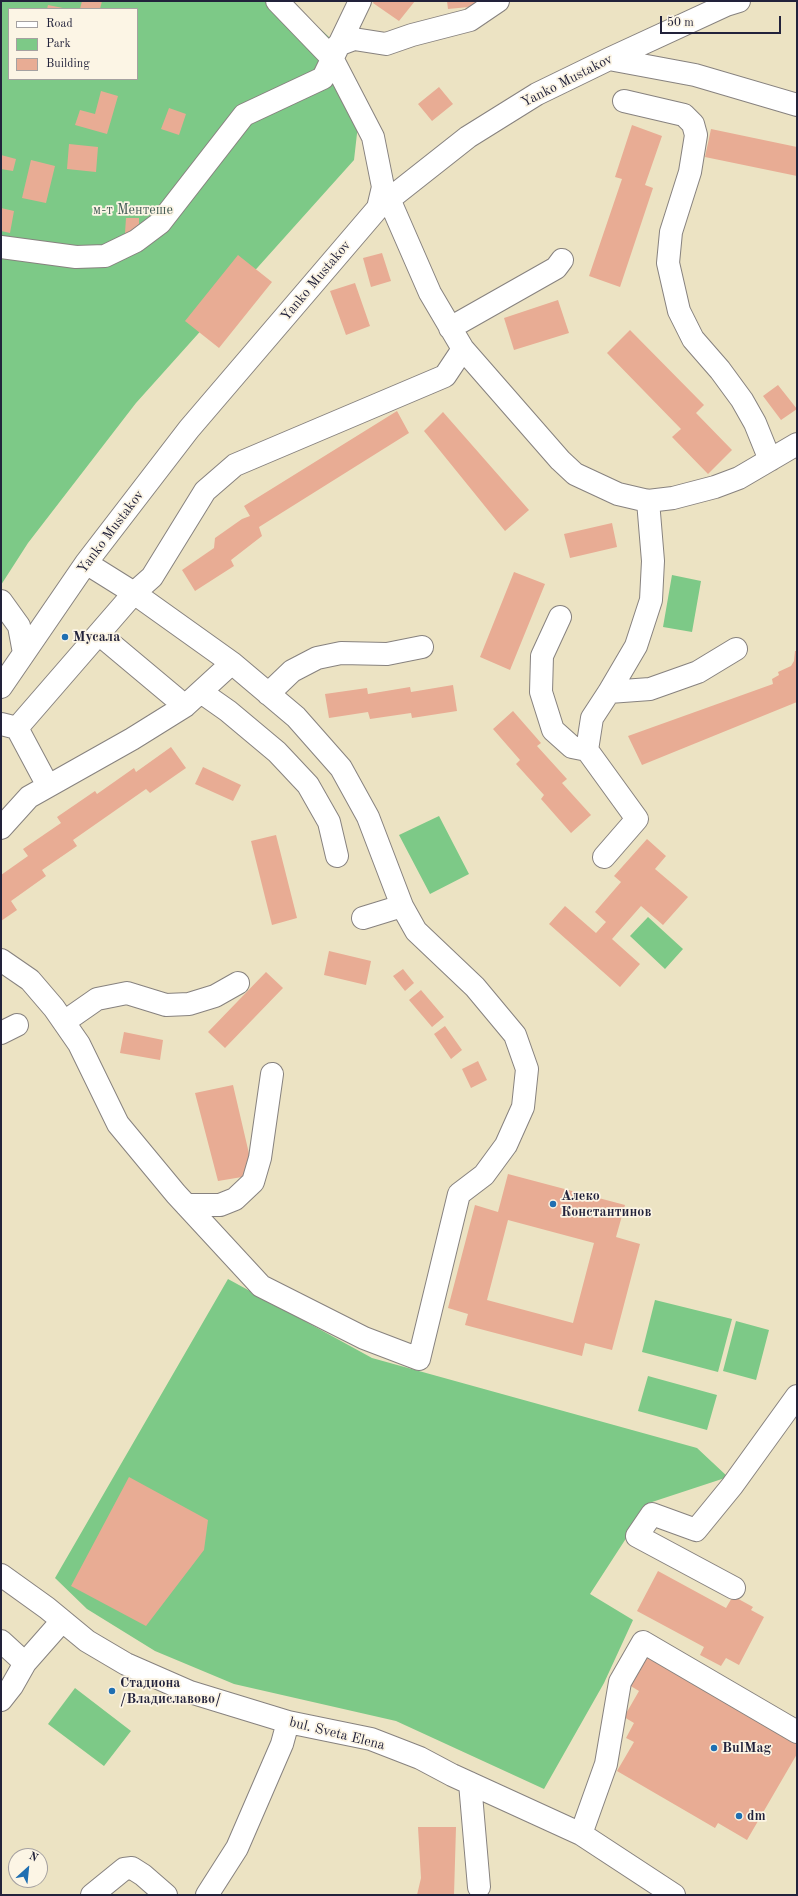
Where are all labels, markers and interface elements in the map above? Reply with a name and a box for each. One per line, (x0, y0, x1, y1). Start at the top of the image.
legend (8, 8, 138, 80)
scale bar (662, 8, 783, 34)
text: 50 m (667, 17, 694, 29)
text: Road (46, 18, 73, 30)
text: Park (46, 38, 71, 50)
street label: Yanko Mustakov (519, 51, 615, 111)
text: Building (46, 58, 90, 70)
park label: м-т Ментeше (93, 202, 173, 218)
street label: Yanko Mustakov (277, 237, 355, 325)
street label: Yanko Mustakov (74, 487, 148, 577)
place label: Мусала (73, 629, 120, 645)
marker: Мусала (60, 632, 70, 642)
place label: Алеко Константинов (561, 1188, 651, 1220)
marker: Алеко Константинов (548, 1199, 558, 1209)
place label: Стадиона /Владиславово/ (120, 1675, 221, 1708)
marker: Стадиона /Владиславово/ (107, 1686, 117, 1696)
street label: bul. Sveta Elena (287, 1714, 387, 1754)
place label: BulMag (722, 1740, 771, 1756)
marker: BulMag (709, 1743, 719, 1753)
place label: dm (747, 1808, 766, 1824)
marker: dm (734, 1811, 744, 1821)
north arrow (8, 1848, 48, 1888)
text: N (27, 1851, 39, 1865)

